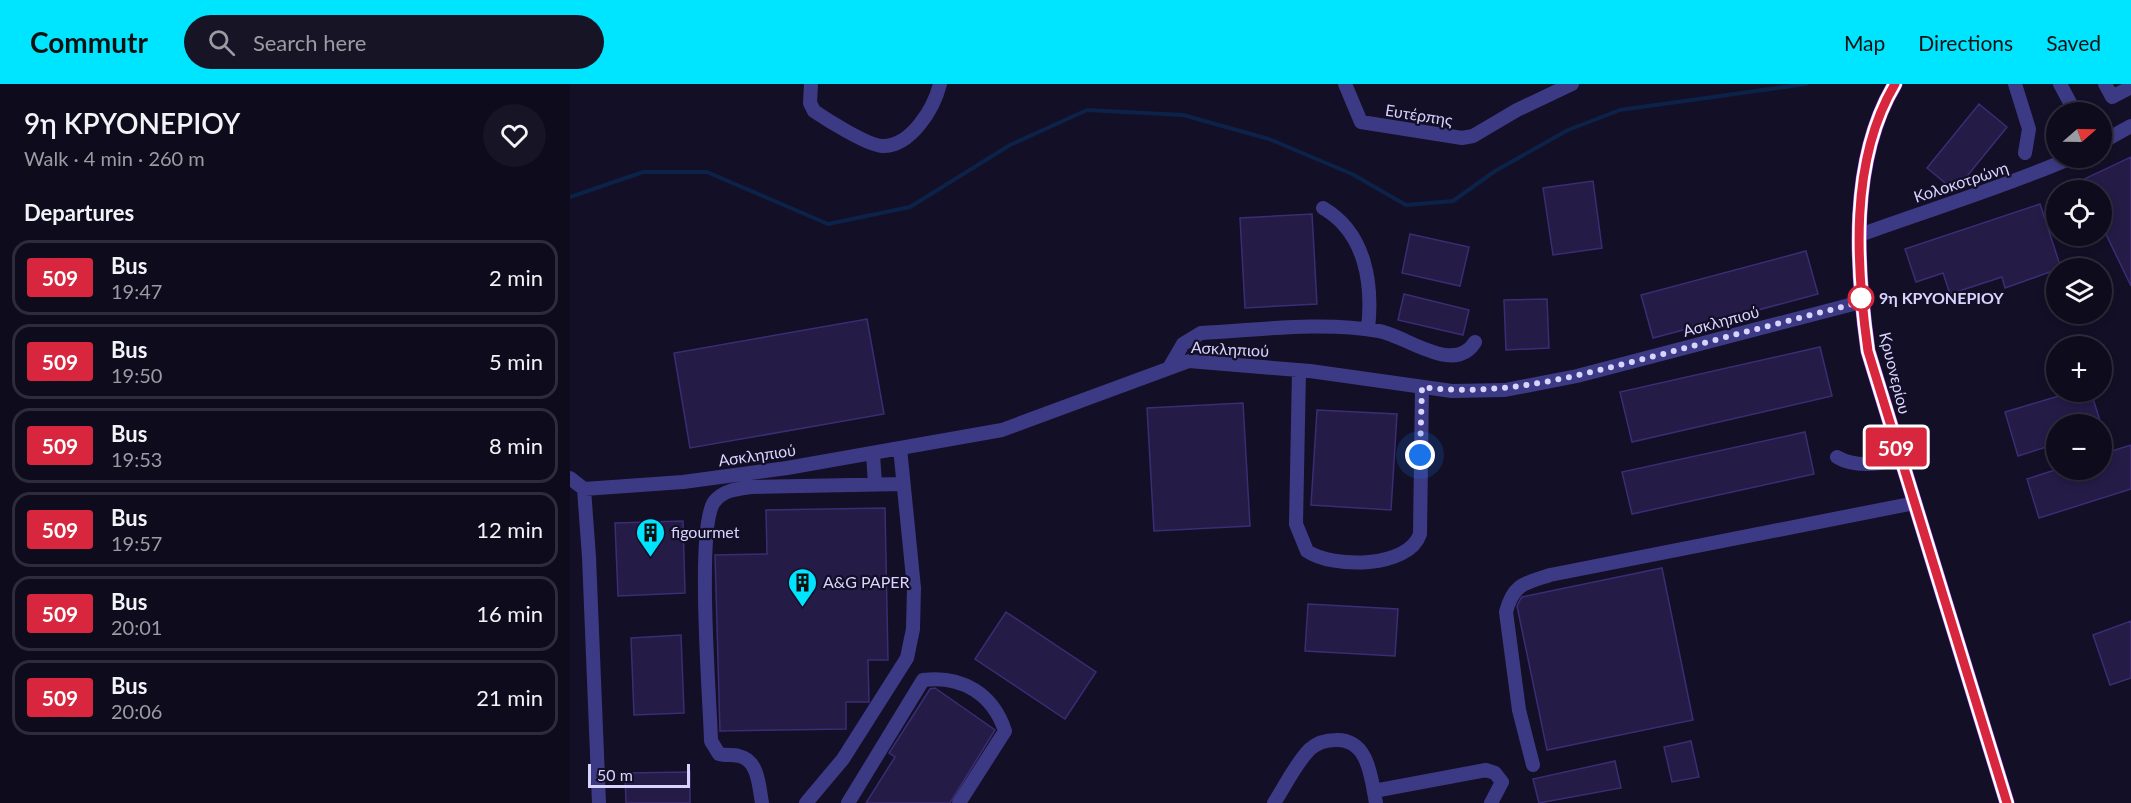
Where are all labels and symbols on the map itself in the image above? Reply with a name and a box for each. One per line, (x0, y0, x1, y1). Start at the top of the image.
street label: Ευτέρπης (1384, 100, 1455, 129)
north arrow (2046, 102, 2112, 168)
street label: Κολοκοτρώνη (1911, 157, 2011, 206)
marker: 9η ΚΡΥΟΝΕΡΙΟΥ (1848, 285, 1874, 311)
place label: 9η ΚΡΥΟΝΕΡΙΟΥ (1879, 288, 2004, 307)
street label: Ασκληπιού (1681, 301, 1761, 340)
street label: Κρυονερίου (1876, 330, 1915, 416)
street label: Ασκληπιού (1191, 337, 1270, 360)
line badge: 509 (1862, 428, 1930, 466)
street label: Ασκληπιού (717, 440, 797, 469)
your location (1405, 440, 1435, 470)
building icon: figourmet (634, 516, 666, 558)
place label: figourmet (671, 522, 740, 541)
building icon: A&G PAPER (786, 566, 818, 608)
place label: A&G PAPER (823, 572, 910, 591)
scale bar (588, 761, 690, 788)

